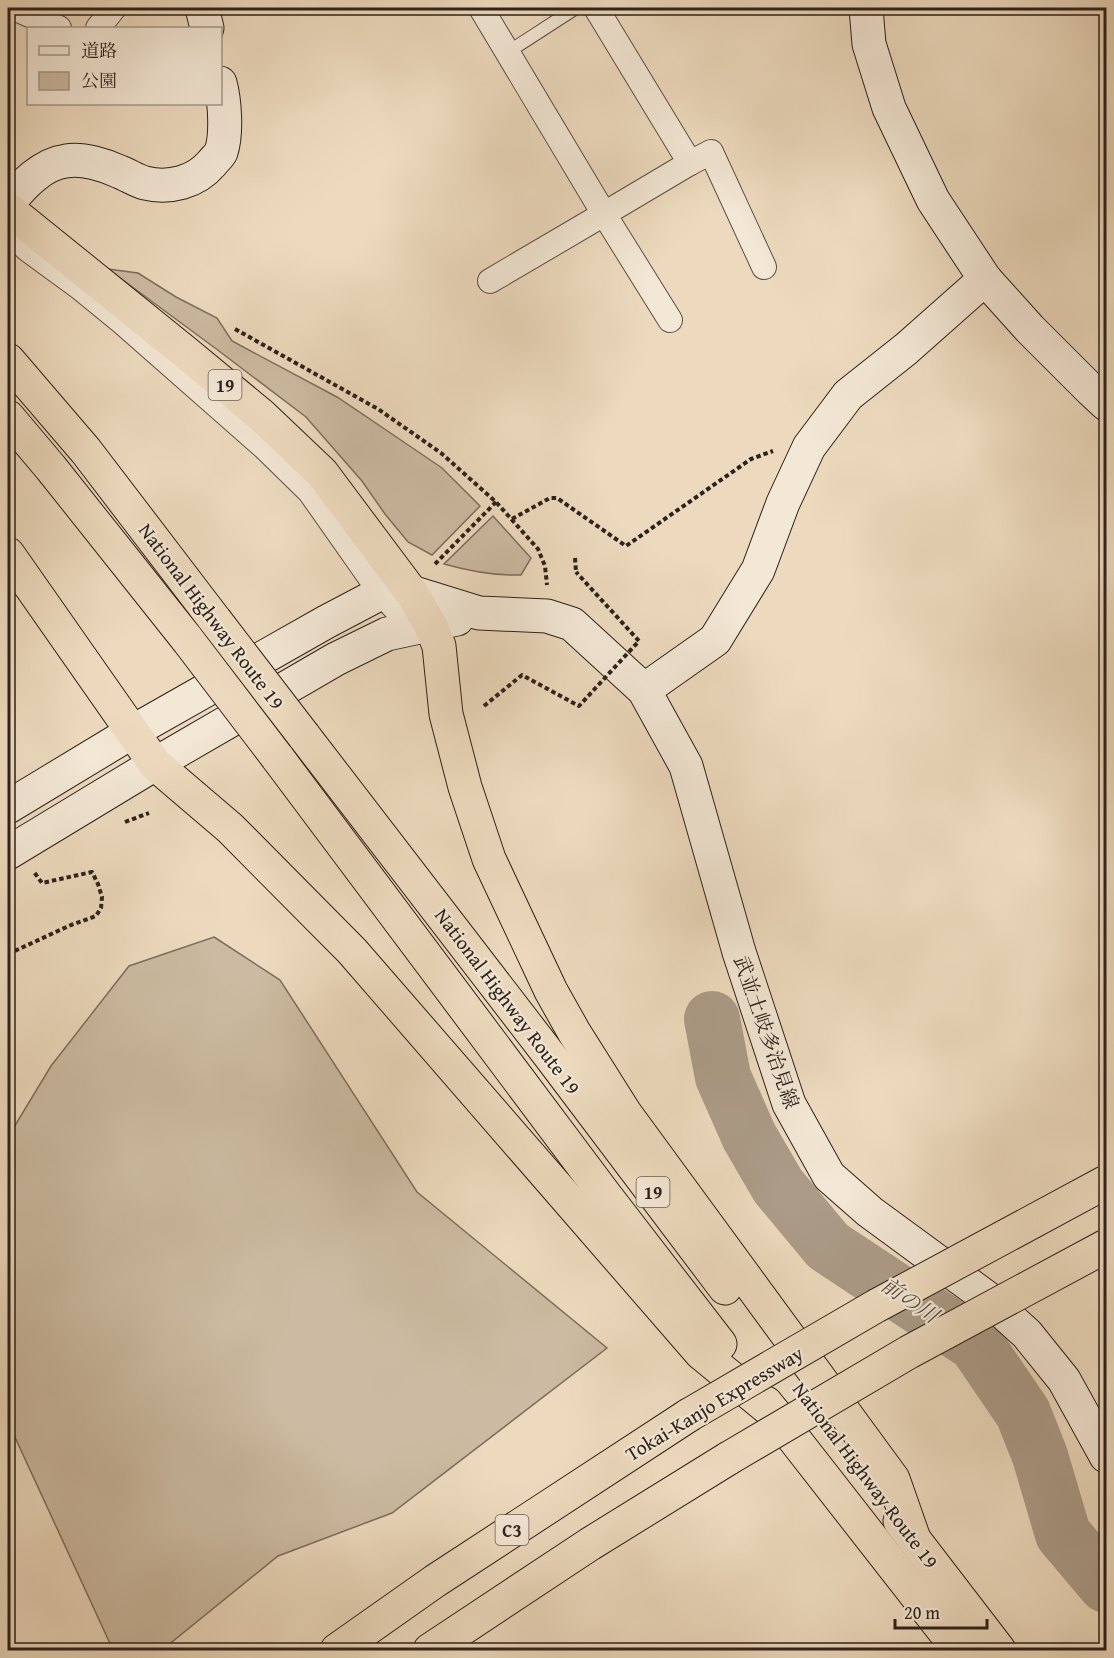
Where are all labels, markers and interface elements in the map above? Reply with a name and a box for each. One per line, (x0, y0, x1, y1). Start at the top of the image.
legend (27, 27, 222, 105)
text: 道路 (81, 37, 117, 64)
text: 公園 (81, 67, 117, 94)
road number: 19 (208, 370, 242, 400)
street label: National Highway Route 19 (132, 517, 292, 715)
street label: National Highway Route 19 (428, 902, 588, 1100)
street label: 武並土岐多治見線 (727, 952, 807, 1112)
road number: 19 (636, 1177, 670, 1207)
water label: 前の川 (875, 1270, 946, 1332)
street label: Tokai-Kanjo Expressway (620, 1338, 808, 1468)
street label: National Highway Route 19 (786, 1376, 946, 1574)
road number: C3 (496, 1515, 528, 1545)
scale bar (895, 1592, 986, 1630)
text: 20 m (904, 1599, 940, 1626)

